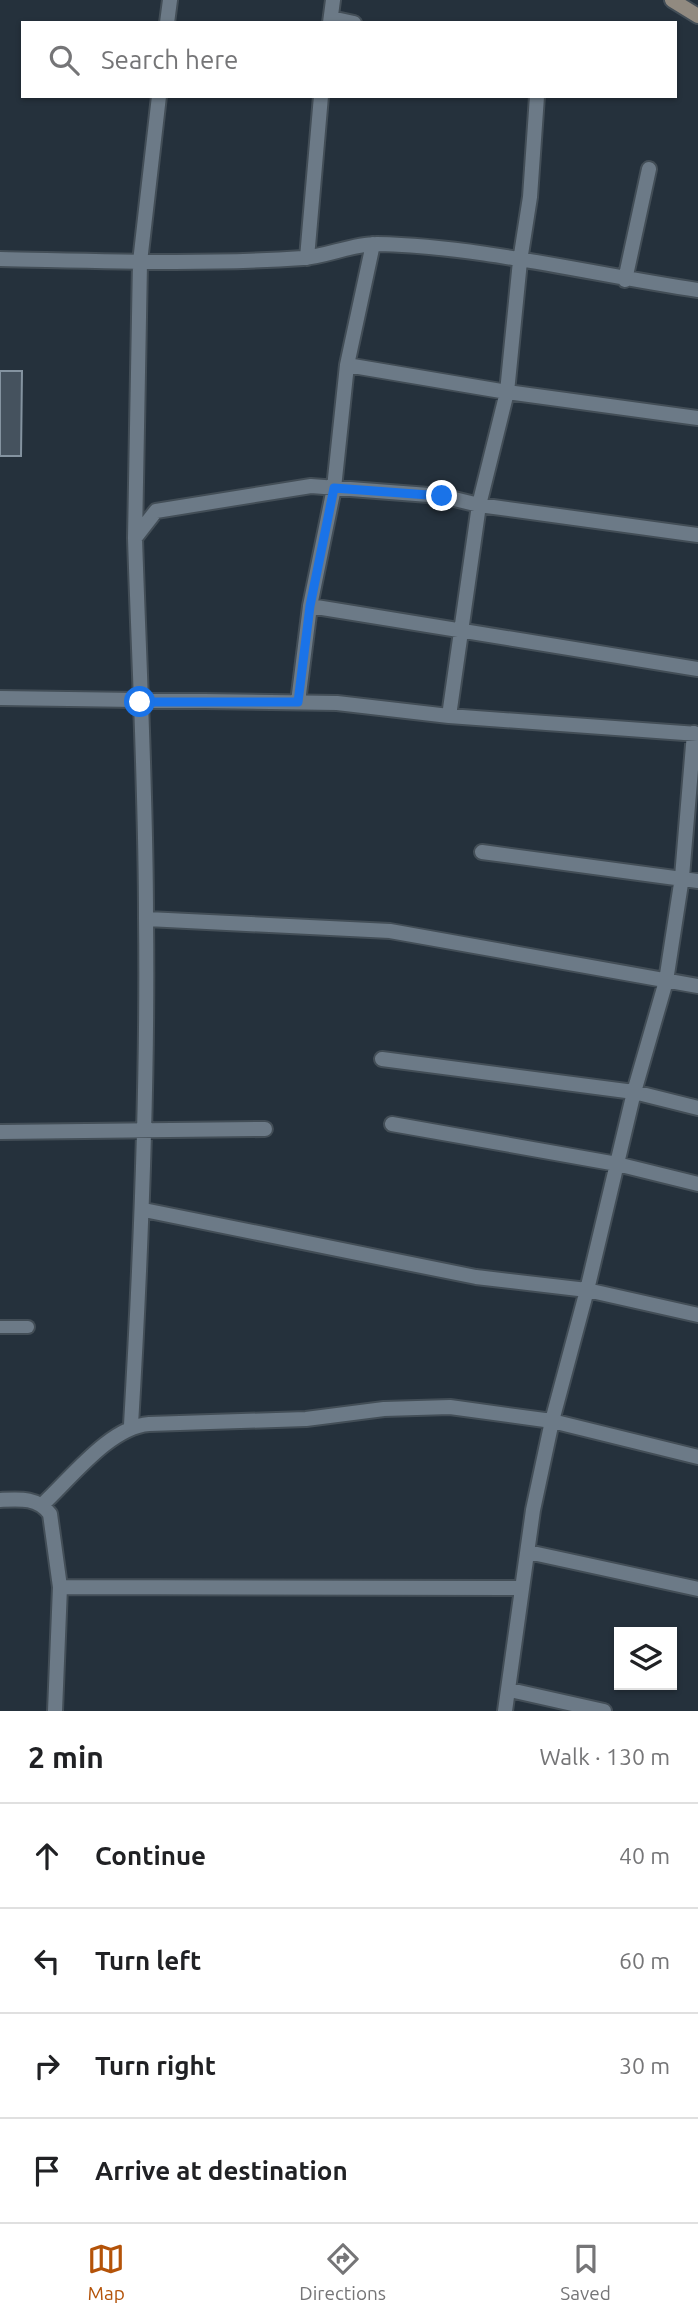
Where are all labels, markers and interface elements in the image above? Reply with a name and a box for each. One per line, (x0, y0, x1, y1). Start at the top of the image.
search box (21, 21, 677, 98)
icon: search (45, 41, 83, 79)
text: Search here (101, 45, 238, 74)
route end (426, 480, 457, 511)
route start (124, 686, 155, 717)
map controls (614, 1627, 677, 1690)
button: layers (614, 1627, 677, 1690)
text: 2 min (28, 1740, 104, 1774)
text: Walk · 130 m (539, 1744, 670, 1769)
icon: ahead (28, 1837, 66, 1875)
text: Continue (95, 1841, 206, 1870)
text: 40 m (619, 1843, 670, 1868)
icon: left (28, 1942, 66, 1980)
text: Turn left (95, 1946, 201, 1975)
text: 60 m (619, 1948, 670, 1973)
icon: right (28, 2047, 66, 2085)
text: Turn right (95, 2051, 216, 2080)
text: 30 m (619, 2053, 670, 2078)
icon: arrive (28, 2152, 66, 2190)
text: Arrive at destination (95, 2156, 348, 2185)
tab: Map (87, 2240, 125, 2304)
tab: Directions (299, 2240, 386, 2304)
tab: Saved (560, 2240, 611, 2304)

